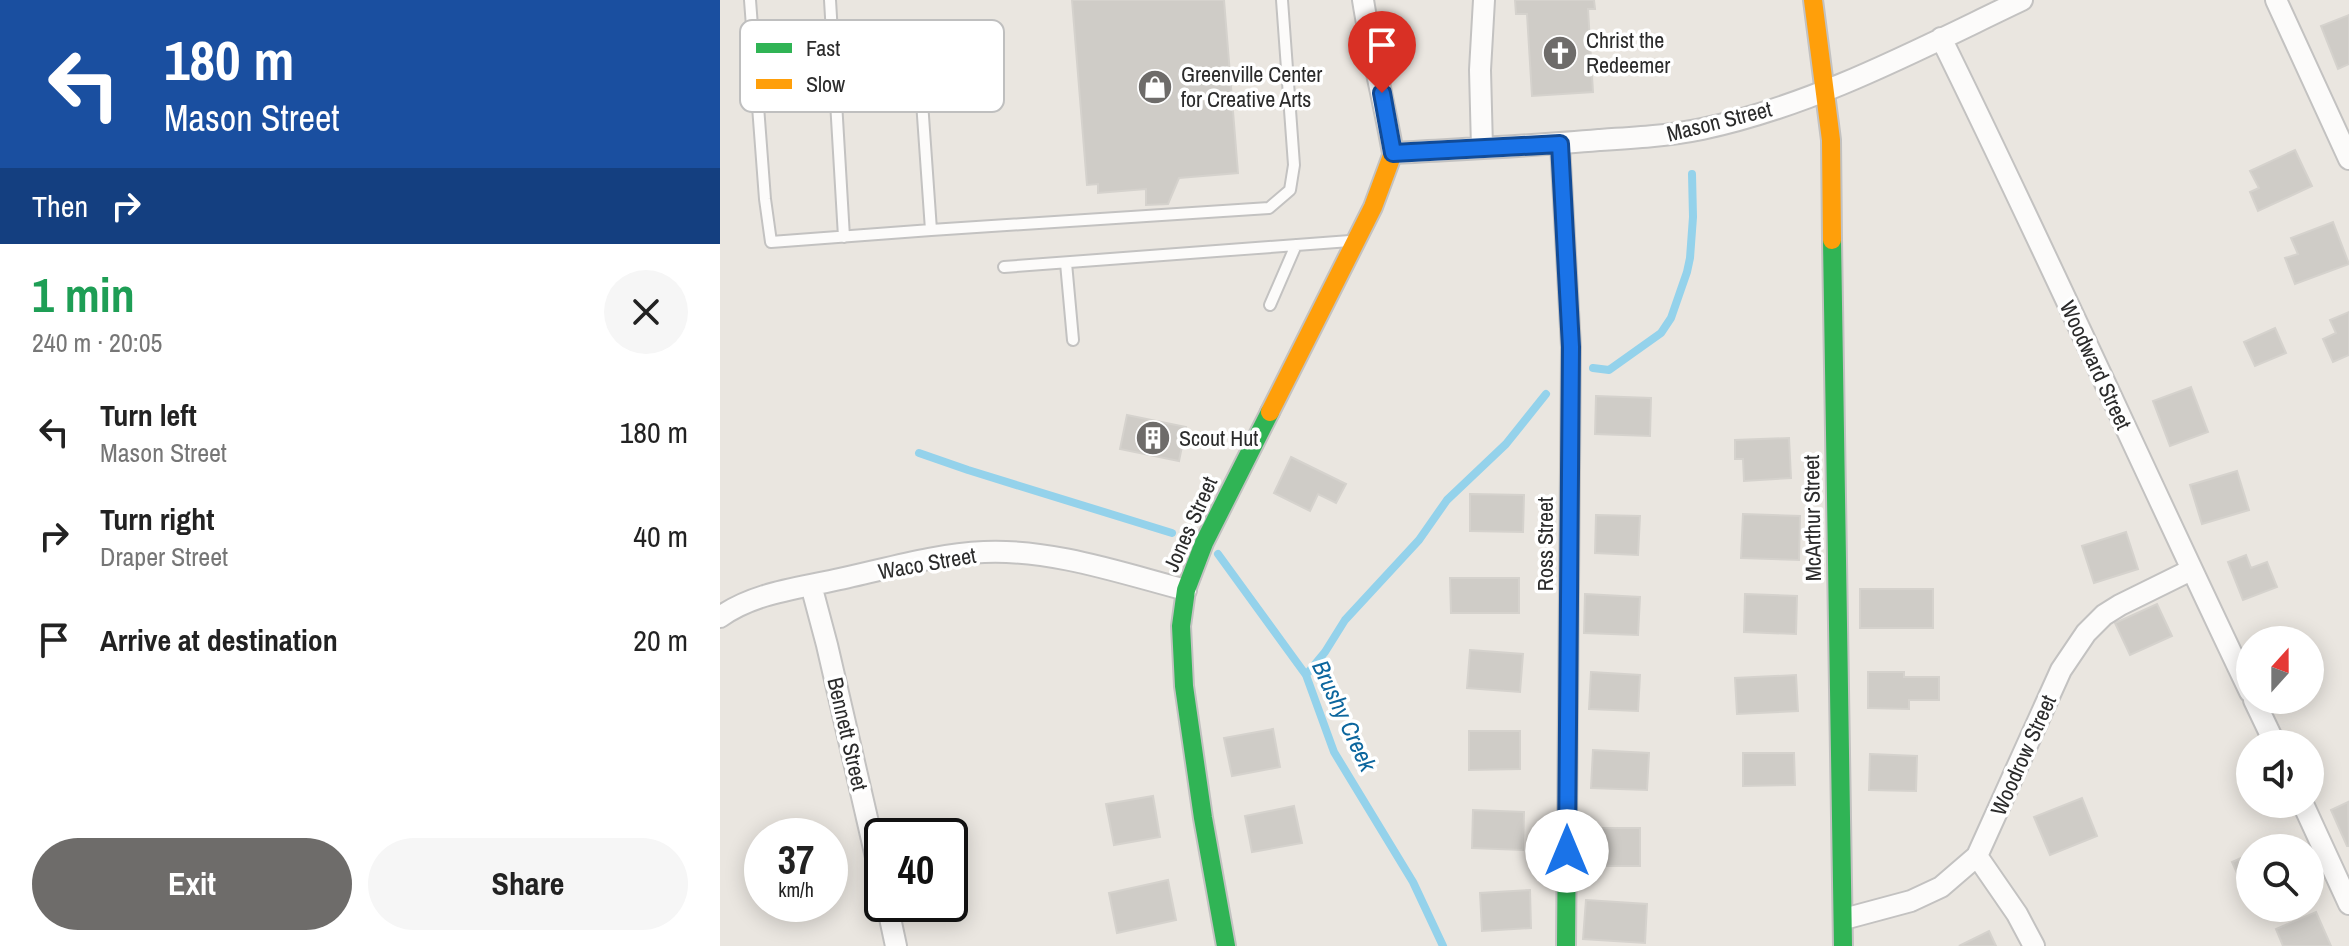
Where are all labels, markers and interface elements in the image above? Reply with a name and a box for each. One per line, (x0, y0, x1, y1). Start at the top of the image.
pin (1348, 11, 1416, 93)
legend (740, 20, 1004, 112)
text: 180 m (164, 22, 294, 97)
icon: arrive (1360, 23, 1404, 67)
place label: Christ the Redeemer (1586, 25, 1670, 80)
icon: left (32, 32, 136, 136)
text: Fast (806, 33, 840, 63)
church icon: Christ the Redeemer (1541, 34, 1579, 72)
place label: Greenville Center for Creative Arts (1181, 59, 1322, 114)
shop icon: Greenville Center for Creative Arts (1136, 68, 1174, 106)
text: Slow (806, 69, 845, 99)
street label: Mason Street (1663, 93, 1775, 149)
text: Mason Street (164, 94, 340, 142)
icon: right (104, 184, 148, 228)
text: Then (32, 186, 88, 226)
text: 1 min (32, 262, 135, 327)
button: close (604, 270, 688, 354)
street label: Woodward Street (2053, 296, 2139, 434)
text: 240 m · 20:05 (32, 325, 162, 360)
text: Turn left (100, 395, 197, 435)
icon: left (32, 410, 76, 454)
text: 180 m (620, 412, 688, 452)
building icon: Scout Hut (1134, 419, 1172, 457)
place label: Scout Hut (1179, 423, 1258, 453)
text: Mason Street (100, 435, 227, 470)
street label: McArthur Street (1796, 455, 1828, 581)
street label: Jones Street (1156, 472, 1224, 576)
street label: Ross Street (1530, 497, 1560, 591)
text: Turn right (100, 499, 214, 539)
icon: right (32, 514, 76, 558)
text: 40 m (633, 516, 688, 556)
text: Draper Street (100, 539, 228, 574)
street label: Waco Street (876, 540, 978, 586)
icon: arrive (32, 618, 76, 662)
text: Arrive at destination (100, 620, 338, 660)
text: 20 m (633, 620, 688, 660)
north arrow (2236, 626, 2324, 714)
map controls (2236, 626, 2324, 922)
water label: Brushy Creek (1305, 655, 1385, 777)
street label: Bennett Street (820, 674, 876, 794)
street label: Woodrow Street (1983, 690, 2063, 820)
button: sound (2236, 730, 2324, 818)
position arrow (1525, 809, 1609, 893)
speed limit sign: 40 (864, 818, 968, 922)
text: 37 (778, 833, 814, 886)
button: search (2236, 834, 2324, 922)
button: Exit (32, 838, 352, 930)
button: Share (368, 838, 688, 930)
text: km/h (778, 876, 814, 903)

